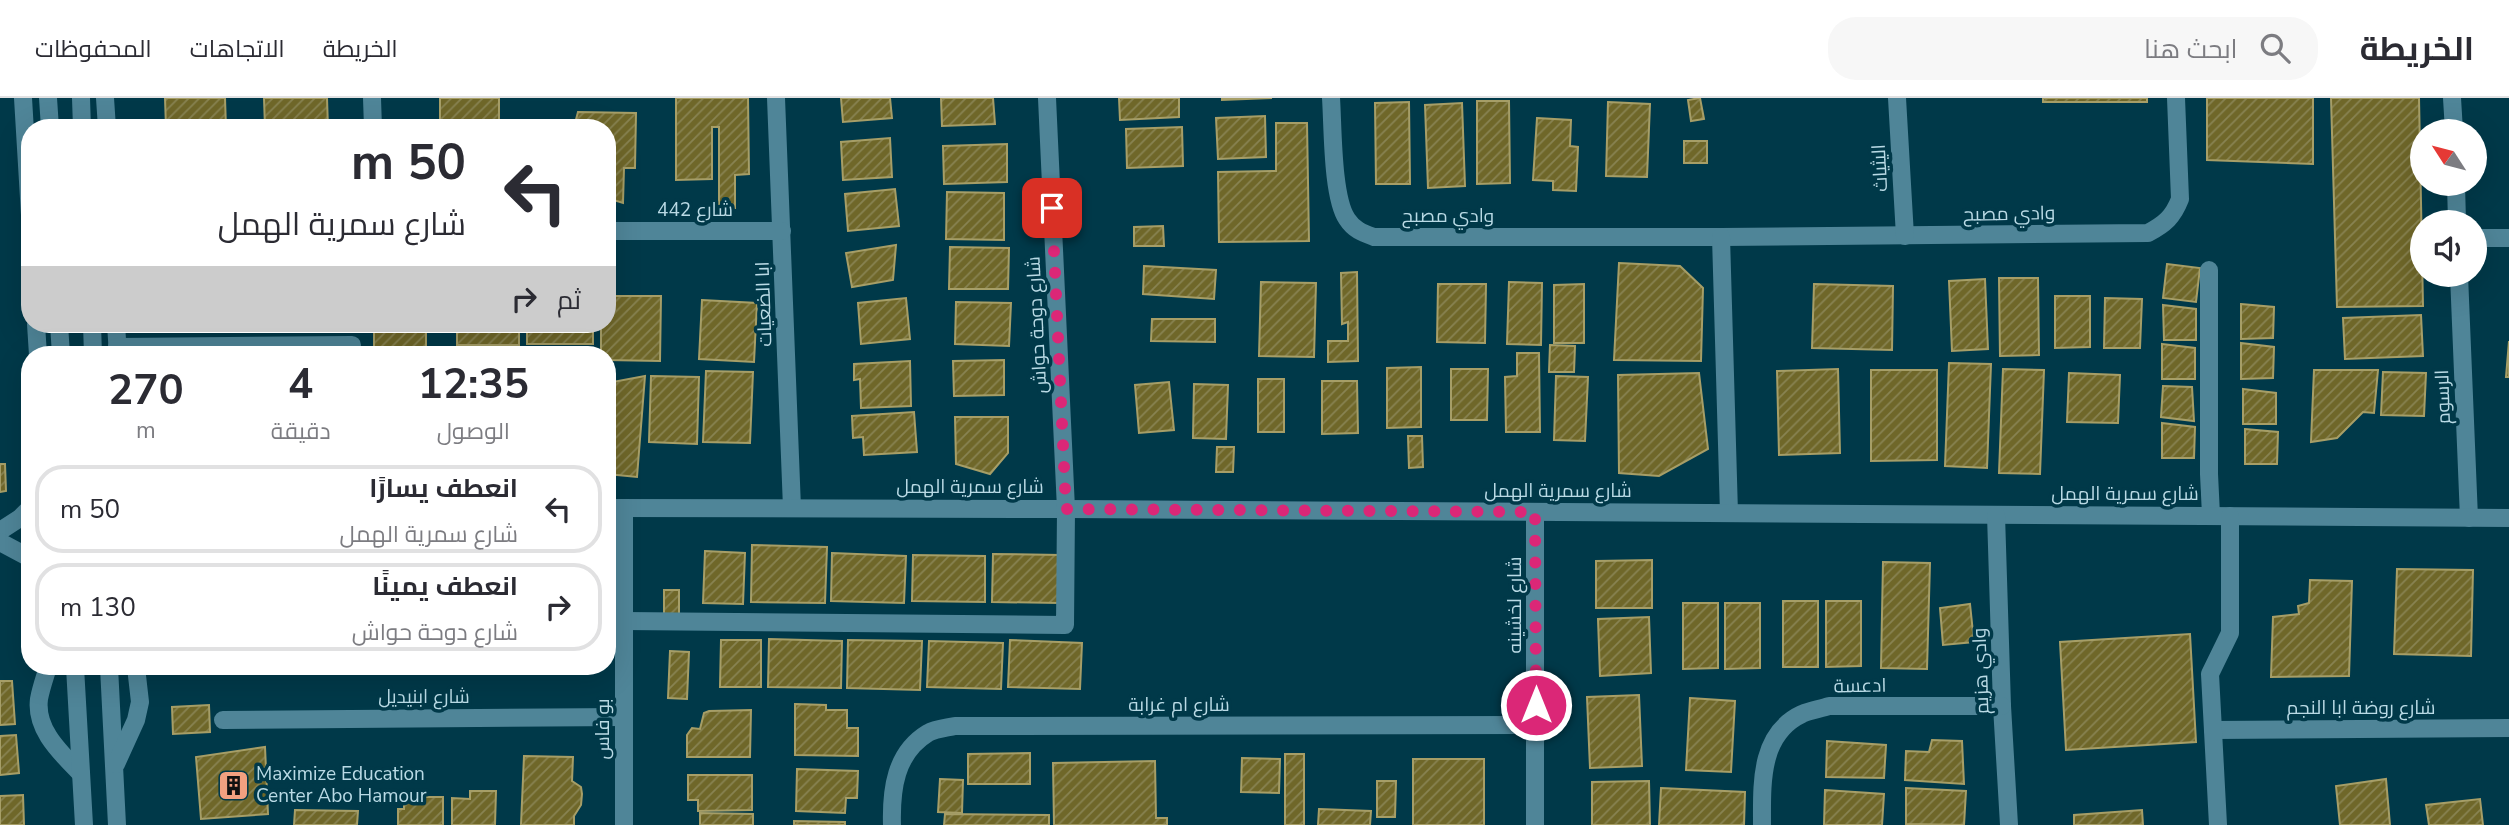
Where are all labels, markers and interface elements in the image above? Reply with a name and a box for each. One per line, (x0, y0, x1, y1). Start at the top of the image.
search box (1828, 17, 2318, 80)
text: الخريطة (2360, 27, 2474, 72)
icon: search (2256, 29, 2294, 67)
text: ابحث هنا (2144, 32, 2238, 67)
text: المحفوظات (35, 33, 152, 65)
text: الاتجاهات (190, 33, 285, 65)
text: الخريطة (323, 33, 398, 65)
north arrow (2410, 119, 2487, 196)
map controls (2410, 119, 2487, 287)
text: 50 m (351, 129, 466, 196)
street label: اليثياث (1866, 143, 1894, 193)
icon: left (490, 147, 581, 238)
pin (1022, 178, 1082, 238)
icon: arrive (1033, 189, 1071, 227)
street label: شارع 442 (657, 197, 733, 223)
street label: وادي مصبح (1963, 200, 2055, 229)
text: شارع سمرية الهمل (218, 203, 466, 246)
street label: وادي مصبح (1402, 203, 1494, 230)
button: sound (2410, 210, 2487, 287)
street label: شارع دوحة حواش (1020, 256, 1054, 394)
street label: ابا الضعيات (750, 261, 778, 347)
icon: right (505, 280, 543, 318)
text: ثم (557, 283, 581, 318)
text: 4 (288, 356, 313, 413)
text: 12:35 (418, 356, 529, 413)
text: 270 (108, 362, 184, 419)
street label: الرسوم (2429, 369, 2457, 425)
text: m (136, 415, 156, 446)
text: دقيقة (271, 416, 331, 447)
text: الوصول (437, 416, 510, 447)
text: انعطف يسارًا (369, 471, 518, 506)
street label: شارع سمرية الهمل (896, 474, 1044, 500)
street label: شارع سمرية الهمل (1484, 478, 1632, 504)
street label: شارع سمرية الهمل (2051, 481, 2199, 507)
icon: left (539, 490, 577, 528)
text: 50 m (60, 492, 120, 527)
text: شارع سمرية الهمل (340, 519, 518, 550)
street label: شارع لخشينه (1502, 557, 1528, 653)
text: انعطف يمينًا (372, 569, 518, 604)
icon: right (539, 588, 577, 626)
text: 130 m (60, 590, 136, 625)
text: شارع دوحة حواش (352, 617, 518, 648)
street label: وادي هزيم (1966, 627, 1997, 715)
position arrow (1499, 668, 1573, 742)
street label: ادعسة (1833, 673, 1887, 699)
street label: شارع ابنيديل (378, 684, 470, 710)
street label: شارع ام غرابة (1128, 692, 1230, 718)
street label: شارع روضة ابا النجم (2286, 695, 2436, 721)
street label: بو فاس (590, 698, 616, 760)
place label: Maximize Education Center Abo Hamour (256, 761, 427, 809)
building icon: Maximize Education Center Abo Hamour (216, 768, 250, 802)

